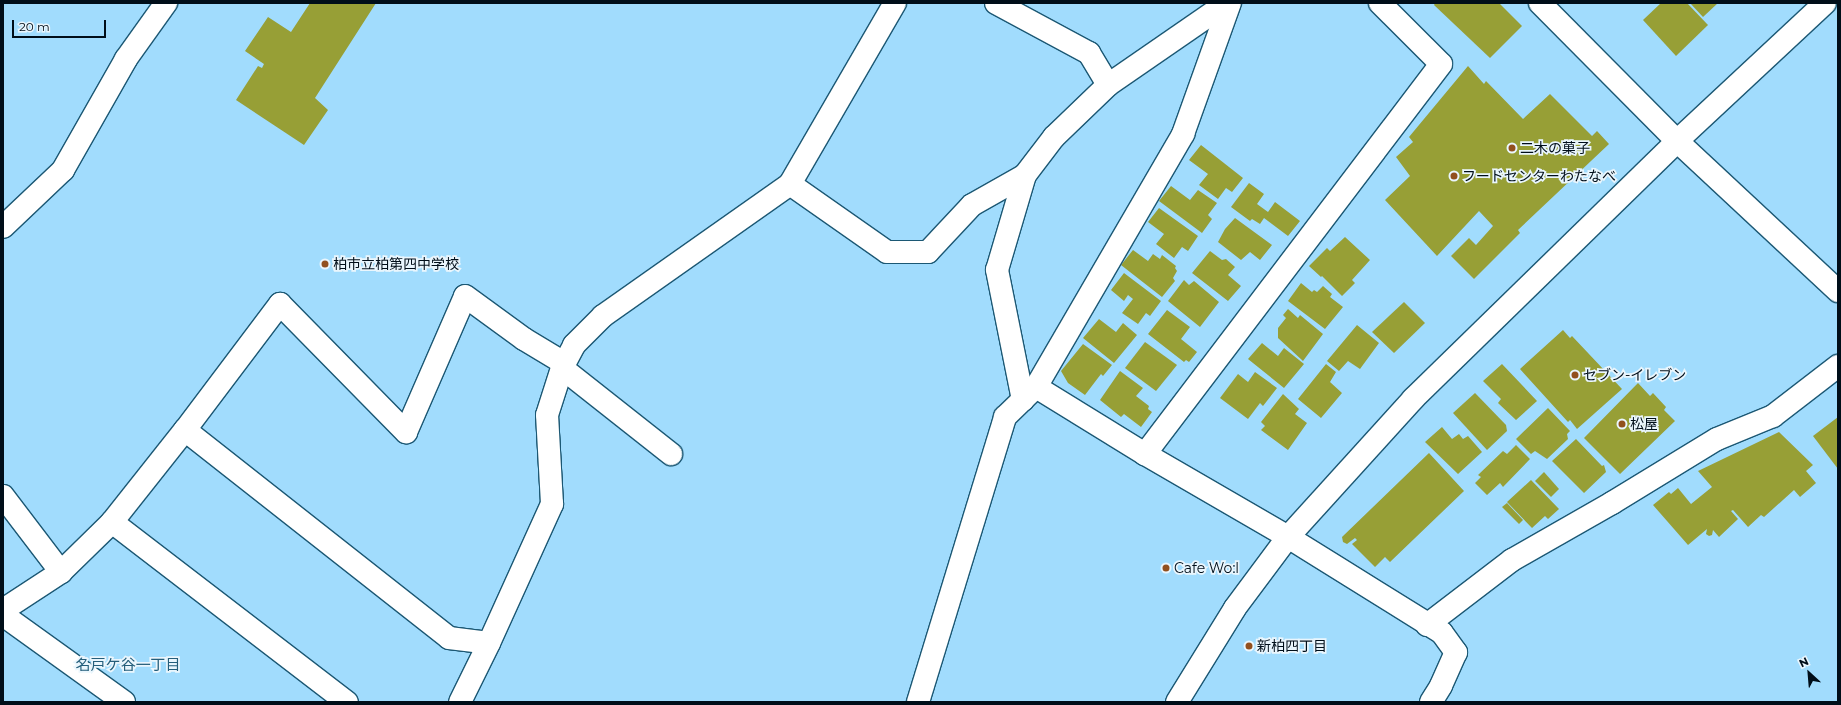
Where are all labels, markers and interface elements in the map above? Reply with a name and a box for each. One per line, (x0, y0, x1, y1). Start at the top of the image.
scale bar (14, 12, 108, 38)
text: 20 m (19, 19, 50, 34)
place label: 二木の菓子 (1520, 140, 1590, 156)
marker: 二木の菓子 (1507, 143, 1517, 153)
place label: フードセンターわたなべ (1462, 168, 1616, 184)
marker: フードセンターわたなべ (1449, 171, 1459, 181)
place label: 柏市立柏第四中学校 (333, 256, 459, 272)
marker: 柏市立柏第四中学校 (320, 259, 330, 269)
place label: セブン-イレブン (1583, 367, 1686, 383)
marker: セブン-イレブン (1570, 370, 1580, 380)
place label: 松屋 (1630, 416, 1658, 432)
marker: 松屋 (1617, 419, 1627, 429)
place label: Cafe Wo:l (1174, 560, 1239, 576)
marker: Cafe Wo:l (1161, 563, 1171, 573)
place label: 新柏四丁目 (1257, 638, 1327, 654)
marker: 新柏四丁目 (1244, 641, 1254, 651)
north arrow (1789, 653, 1829, 693)
text: N (1797, 654, 1811, 670)
district label: 名戸ケ谷一丁目 (76, 656, 180, 674)

